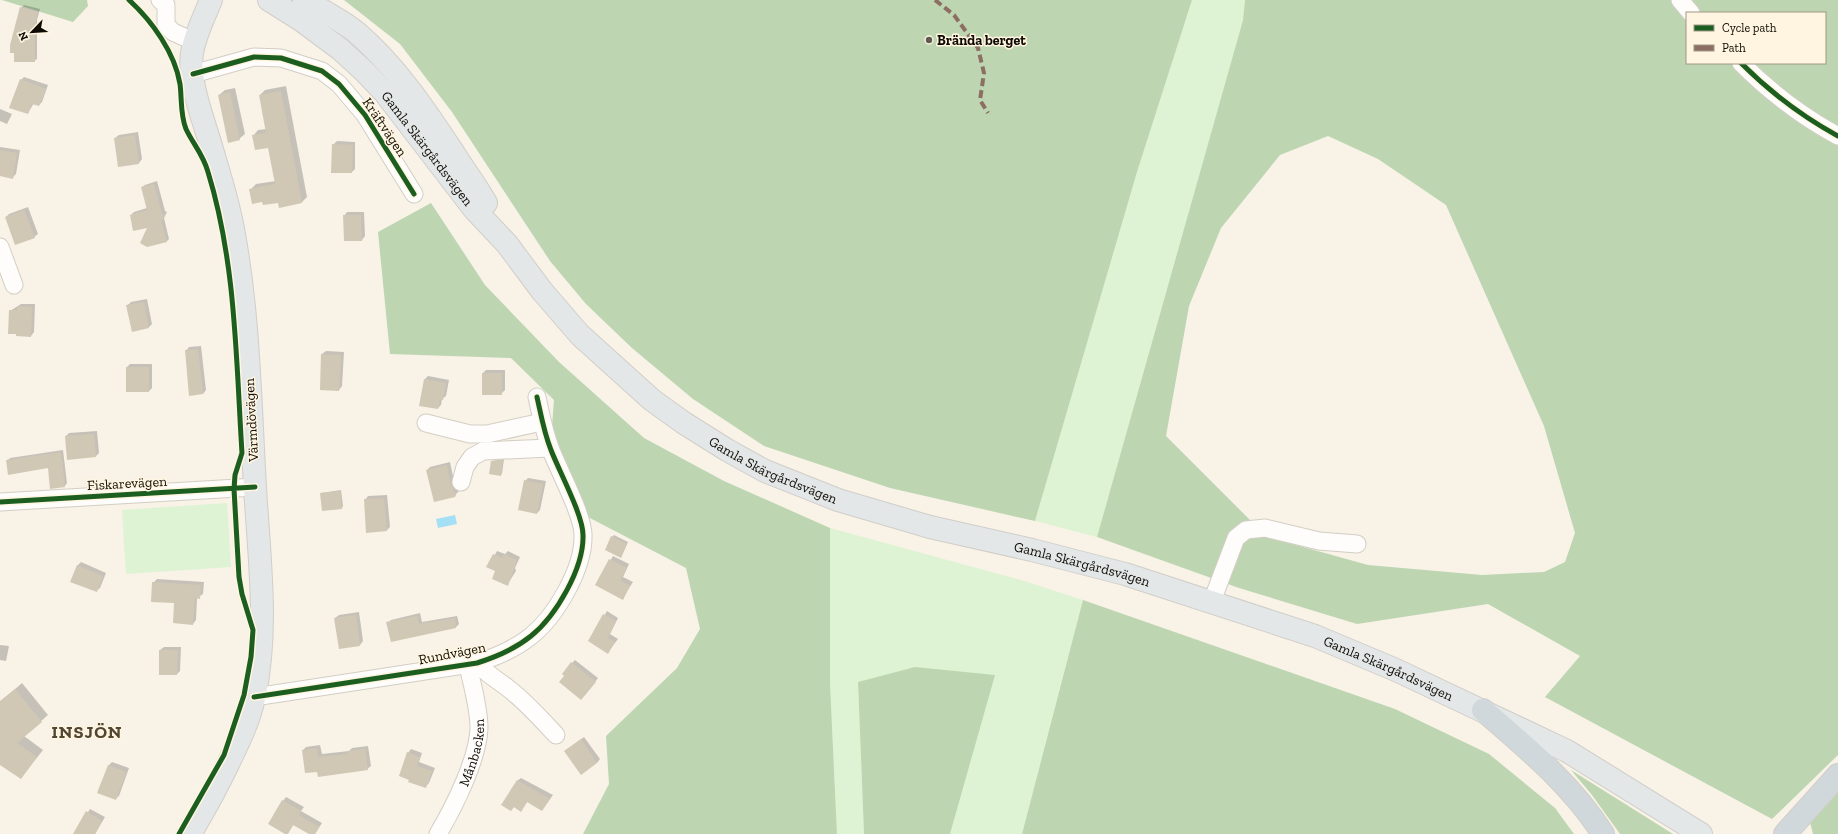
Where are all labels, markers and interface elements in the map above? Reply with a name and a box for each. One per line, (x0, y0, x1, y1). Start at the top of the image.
north arrow (12, 12, 52, 52)
legend (1686, 12, 1826, 64)
text: Cycle path (1722, 21, 1777, 35)
text: N (15, 29, 31, 43)
place label: Brända berget (937, 32, 1026, 49)
marker: Brända berget (924, 35, 934, 45)
text: Path (1722, 41, 1746, 55)
street label: Gamla Skärgårdsvägen (378, 88, 476, 209)
street label: Kräftvägen (359, 95, 410, 160)
street label: Värmdövägen (241, 378, 262, 463)
street label: Gamla Skärgårdsvägen (706, 433, 840, 508)
street label: Fiskarevägen (86, 473, 168, 494)
street label: Gamla Skärgårdsvägen (1012, 538, 1152, 591)
street label: Gamla Skärgårdsvägen (1321, 633, 1456, 705)
street label: Rundvägen (417, 639, 487, 668)
street label: Månbacken (455, 718, 488, 789)
district label: INSJÖN (52, 721, 122, 743)

